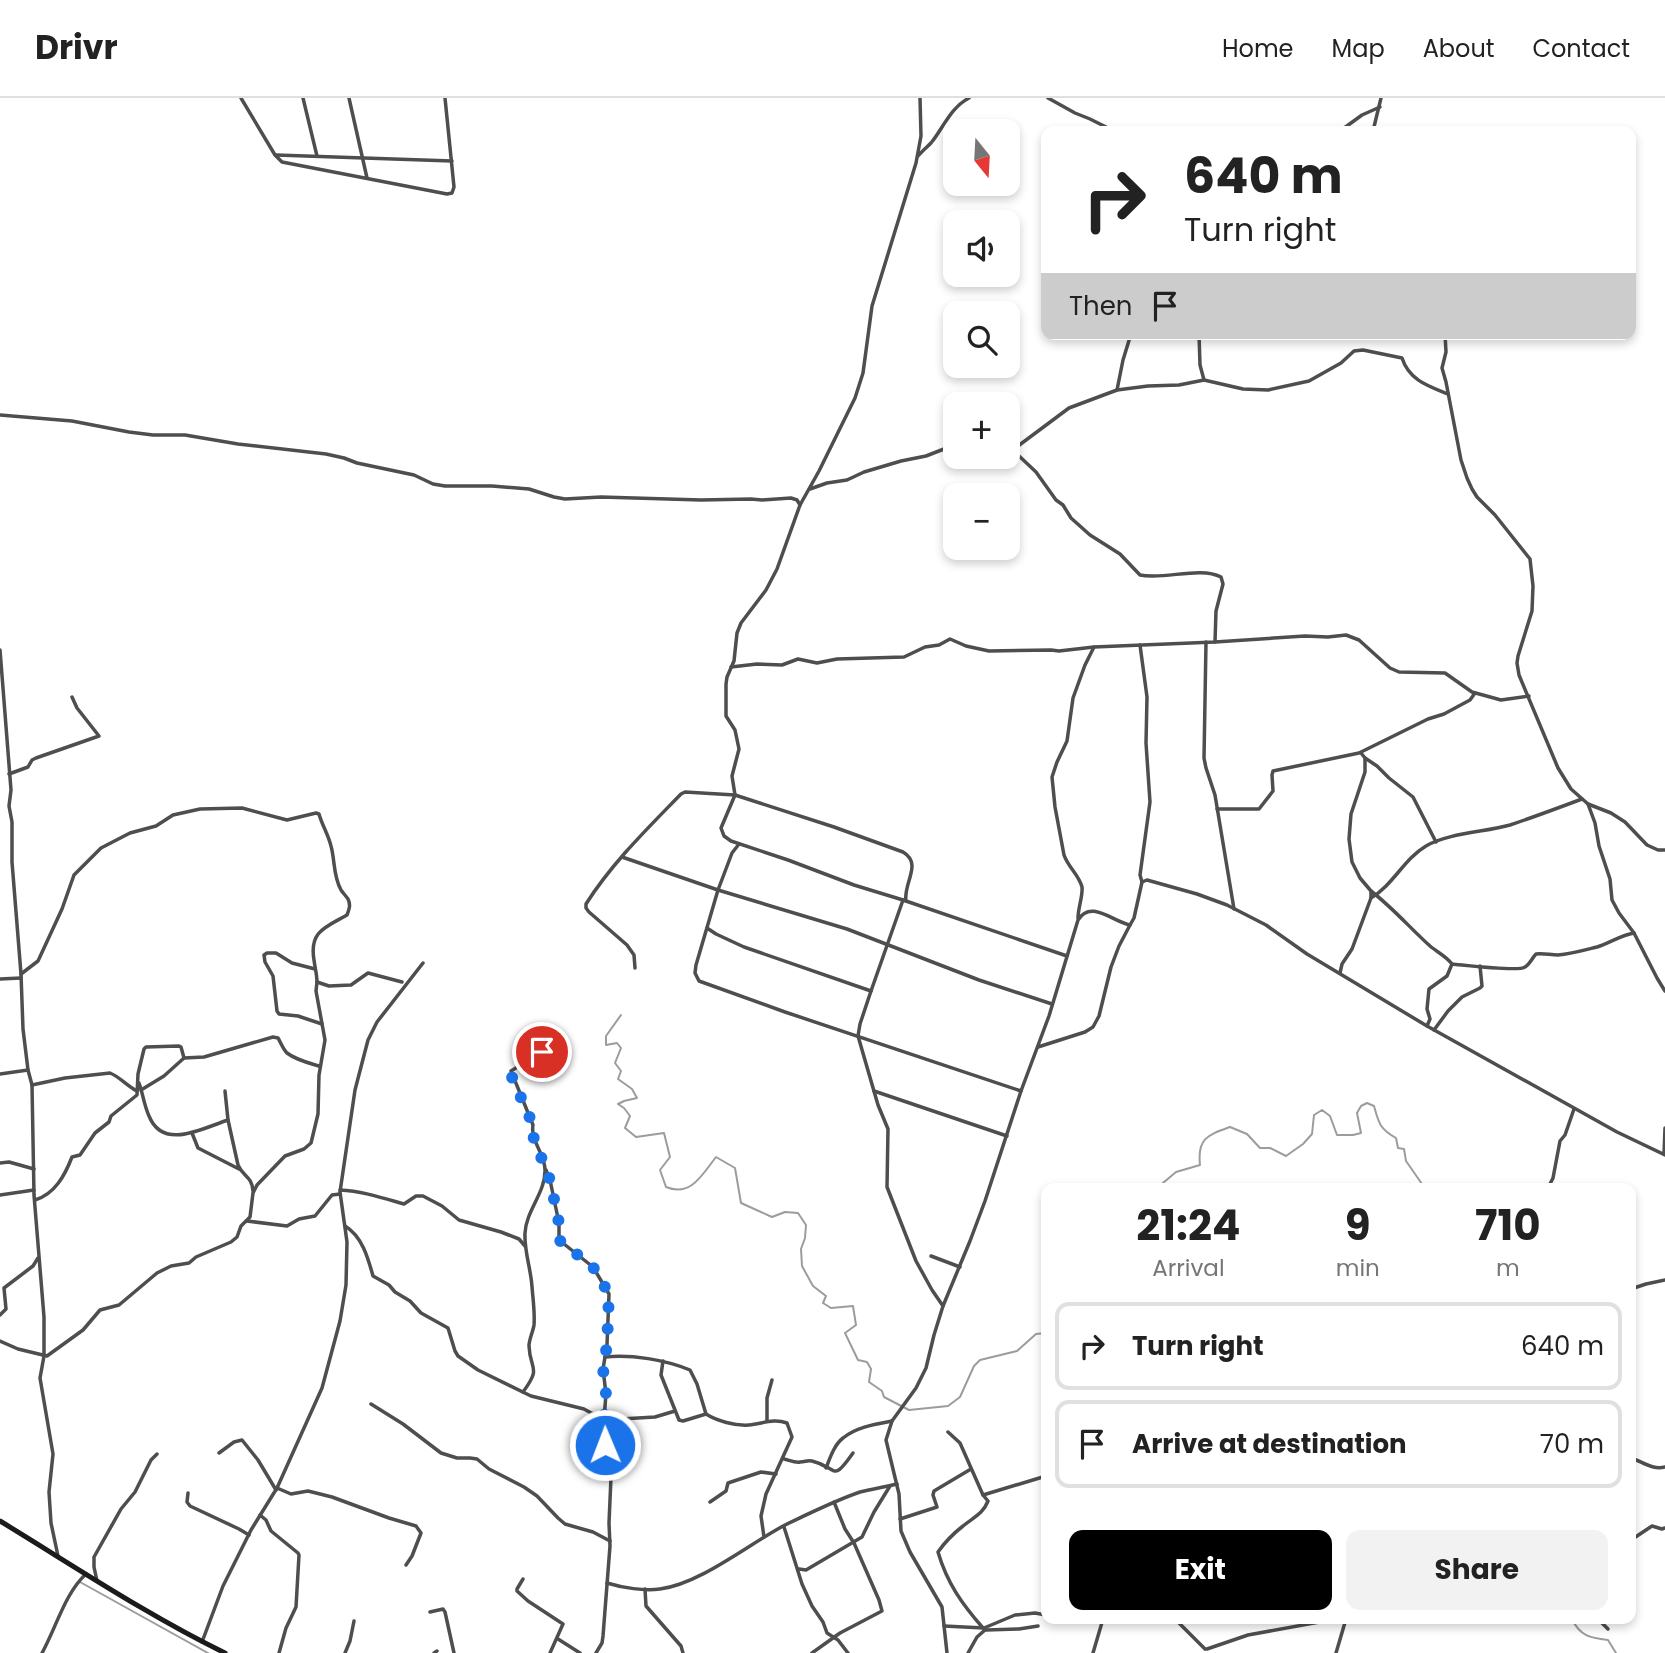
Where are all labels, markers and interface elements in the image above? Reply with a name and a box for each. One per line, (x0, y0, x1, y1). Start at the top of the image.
text: Drivr (35, 24, 118, 71)
text: Home (1222, 32, 1294, 65)
text: Map (1332, 32, 1385, 65)
text: About (1423, 32, 1494, 65)
text: Contact (1532, 32, 1630, 65)
north arrow (943, 119, 1020, 196)
map controls (943, 119, 1020, 560)
text: 640 m (1184, 142, 1343, 210)
icon: right (1069, 154, 1160, 245)
text: Turn right (1184, 207, 1336, 252)
button: sound (943, 210, 1020, 287)
icon: arrive (1146, 287, 1184, 325)
text: Then (1069, 288, 1132, 324)
button: search (943, 301, 1020, 378)
button: + (943, 392, 1020, 469)
button: − (943, 483, 1020, 560)
pin (512, 1022, 572, 1082)
icon: arrive (523, 1033, 561, 1071)
text: 21:24 (1136, 1196, 1240, 1255)
text: 9 (1345, 1196, 1371, 1255)
text: 710 (1475, 1196, 1541, 1255)
text: Arrival (1152, 1252, 1225, 1284)
text: min (1336, 1252, 1380, 1284)
text: m (1496, 1252, 1520, 1284)
icon: right (1073, 1327, 1111, 1365)
text: Turn right (1132, 1328, 1264, 1364)
text: 640 m (1521, 1328, 1604, 1364)
position arrow (568, 1408, 642, 1482)
icon: arrive (1073, 1425, 1111, 1463)
text: Arrive at destination (1132, 1426, 1407, 1462)
text: 70 m (1540, 1426, 1604, 1462)
button: Exit (1069, 1530, 1332, 1610)
button: Share (1346, 1530, 1608, 1610)

